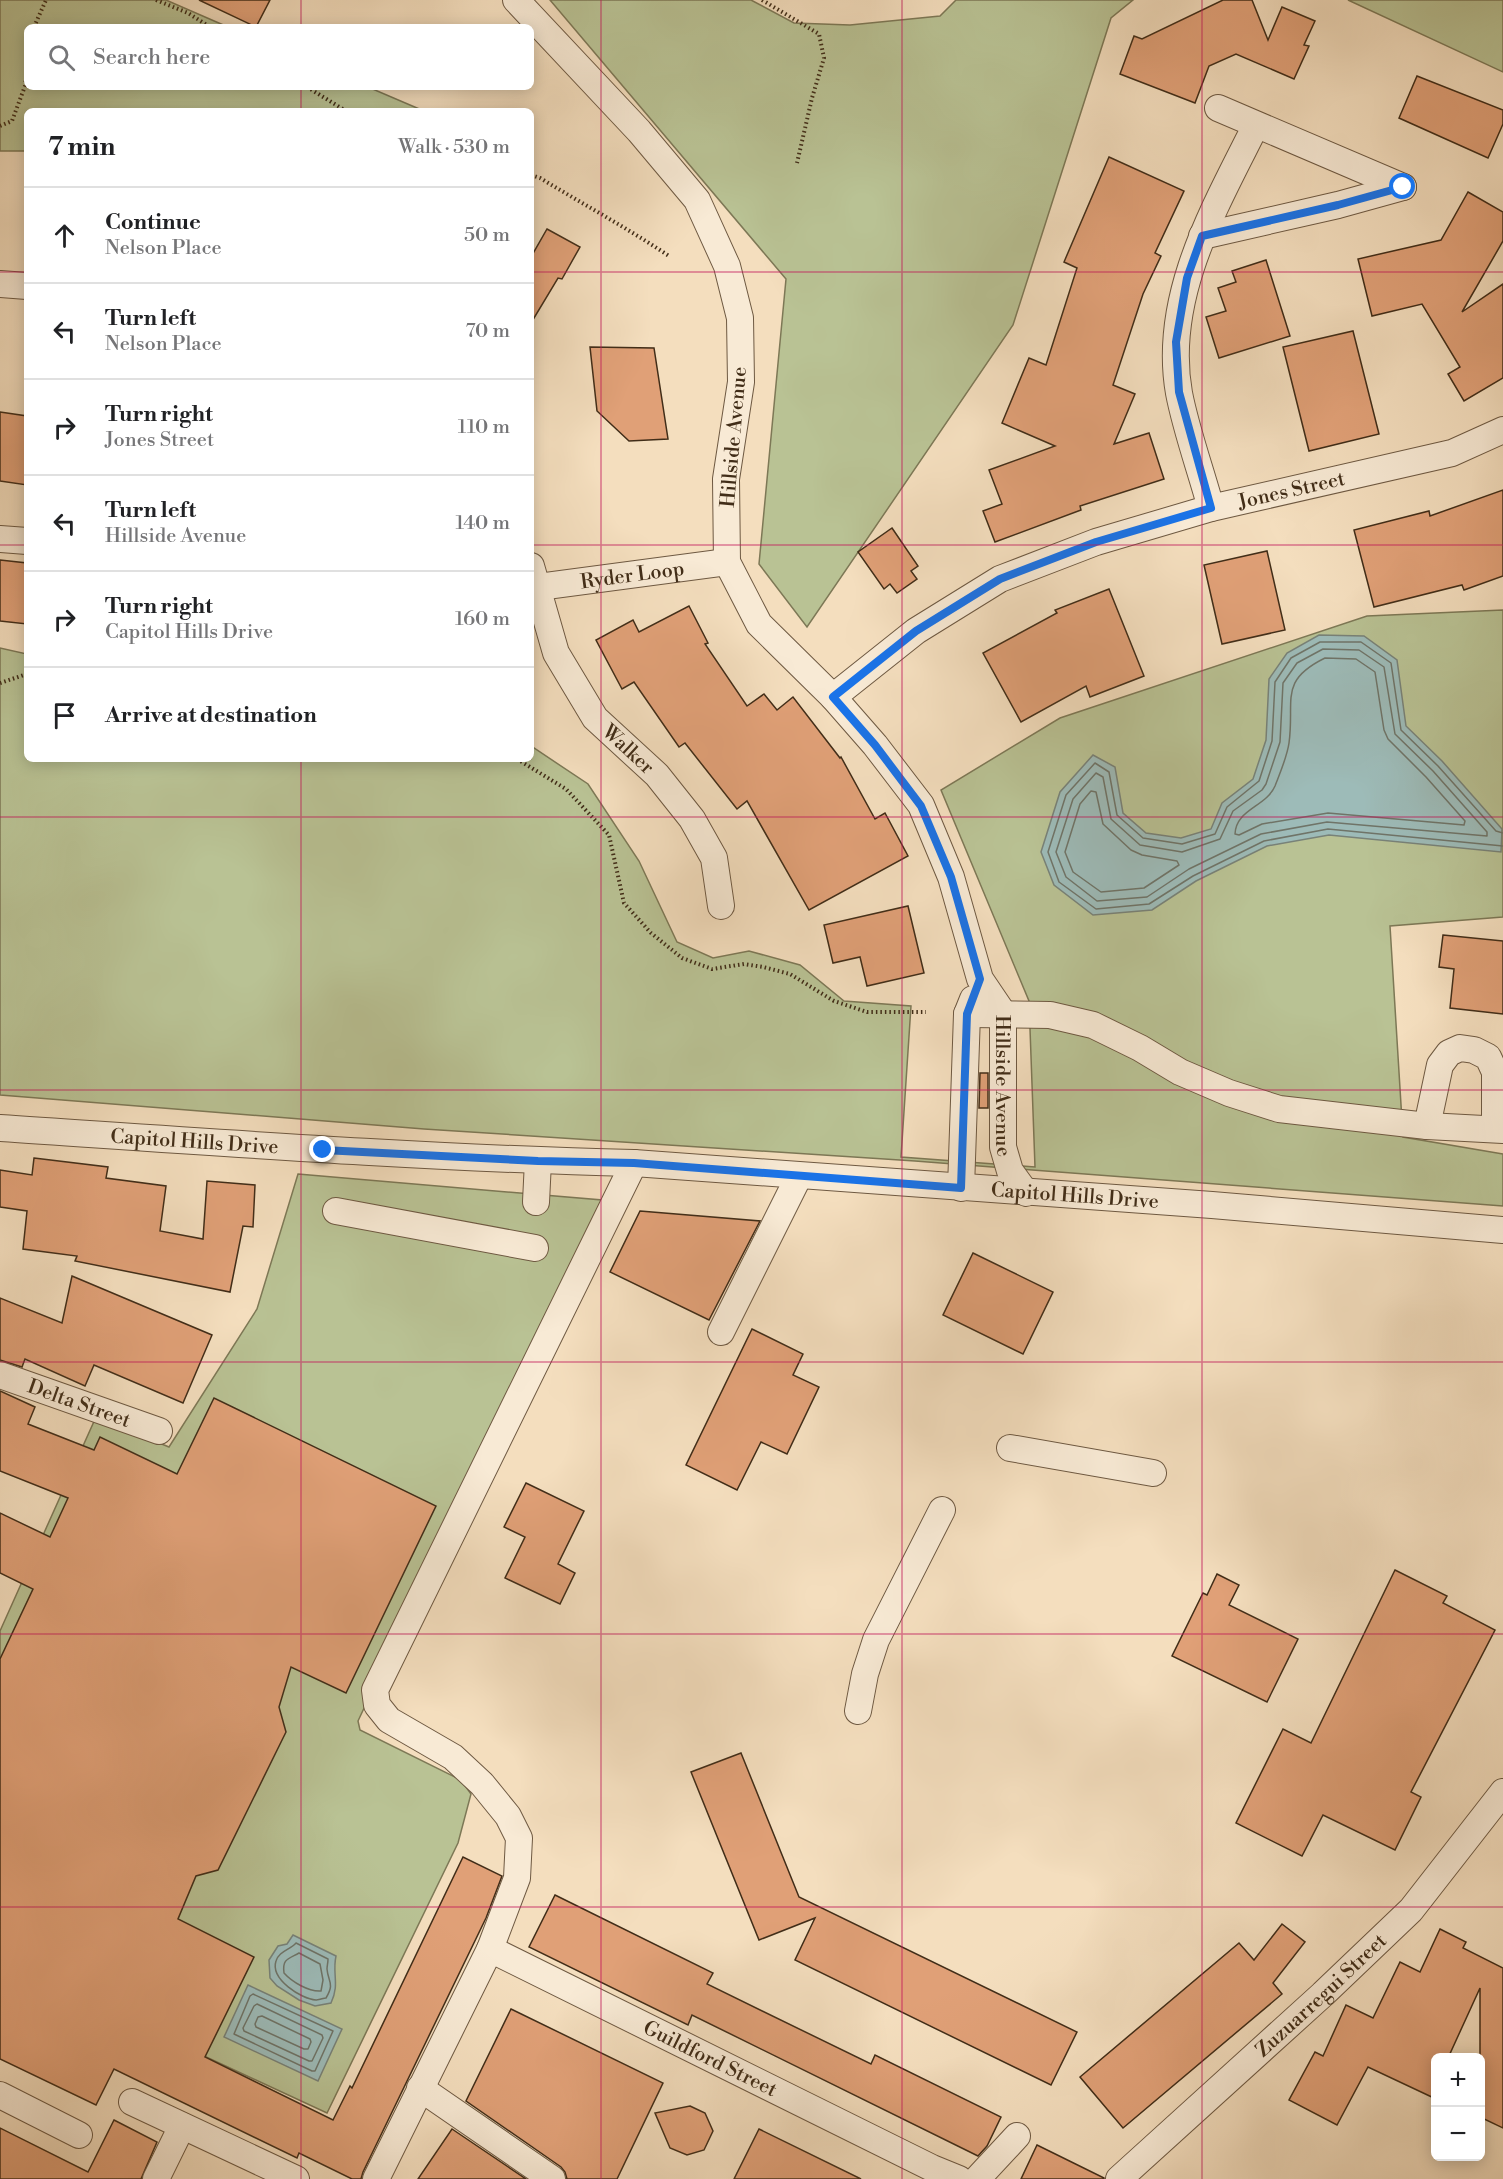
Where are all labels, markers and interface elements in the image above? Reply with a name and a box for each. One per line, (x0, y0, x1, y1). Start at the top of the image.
search box (24, 24, 534, 90)
icon: search (45, 41, 78, 74)
text: Search here (93, 44, 210, 71)
text: 7 min (48, 131, 115, 163)
text: Walk · 530 m (398, 135, 510, 160)
route start (1389, 173, 1415, 199)
text: Continue (105, 209, 201, 236)
icon: ahead (48, 219, 81, 252)
text: 50 m (464, 223, 510, 248)
text: Nelson Place (105, 236, 222, 261)
text: Turn left (105, 305, 196, 332)
icon: left (48, 315, 81, 348)
text: 70 m (466, 319, 510, 344)
text: Nelson Place (105, 332, 222, 357)
street label: Hillside Avenue (716, 366, 753, 509)
text: Turn right (105, 401, 213, 428)
icon: right (48, 411, 81, 444)
text: 110 m (458, 415, 510, 440)
text: Jones Street (105, 428, 214, 453)
street label: Jones Street (1235, 467, 1348, 516)
text: Turn left (105, 497, 196, 524)
icon: left (48, 507, 81, 540)
text: 140 m (455, 511, 510, 536)
text: Hillside Avenue (105, 524, 246, 549)
street label: Ryder Loop (579, 557, 686, 595)
text: Turn right (105, 593, 213, 620)
icon: right (48, 603, 81, 636)
text: 160 m (455, 607, 510, 632)
text: Capitol Hills Drive (105, 620, 273, 645)
icon: arrive (48, 699, 81, 732)
text: Arrive at destination (105, 702, 317, 729)
street label: Walker (596, 719, 659, 780)
street label: Hillside Avenue (989, 1015, 1016, 1160)
street label: Capitol Hills Drive (110, 1124, 279, 1161)
route end (309, 1136, 335, 1162)
street label: Capitol Hills Drive (990, 1178, 1160, 1215)
street label: Delta Street (24, 1375, 134, 1434)
street label: Zuzuarregui Street (1251, 1929, 1392, 2063)
street label: Guildford Street (639, 2016, 781, 2103)
map controls (1431, 2053, 1485, 2161)
button: + (1431, 2053, 1485, 2107)
button: − (1431, 2107, 1485, 2161)

